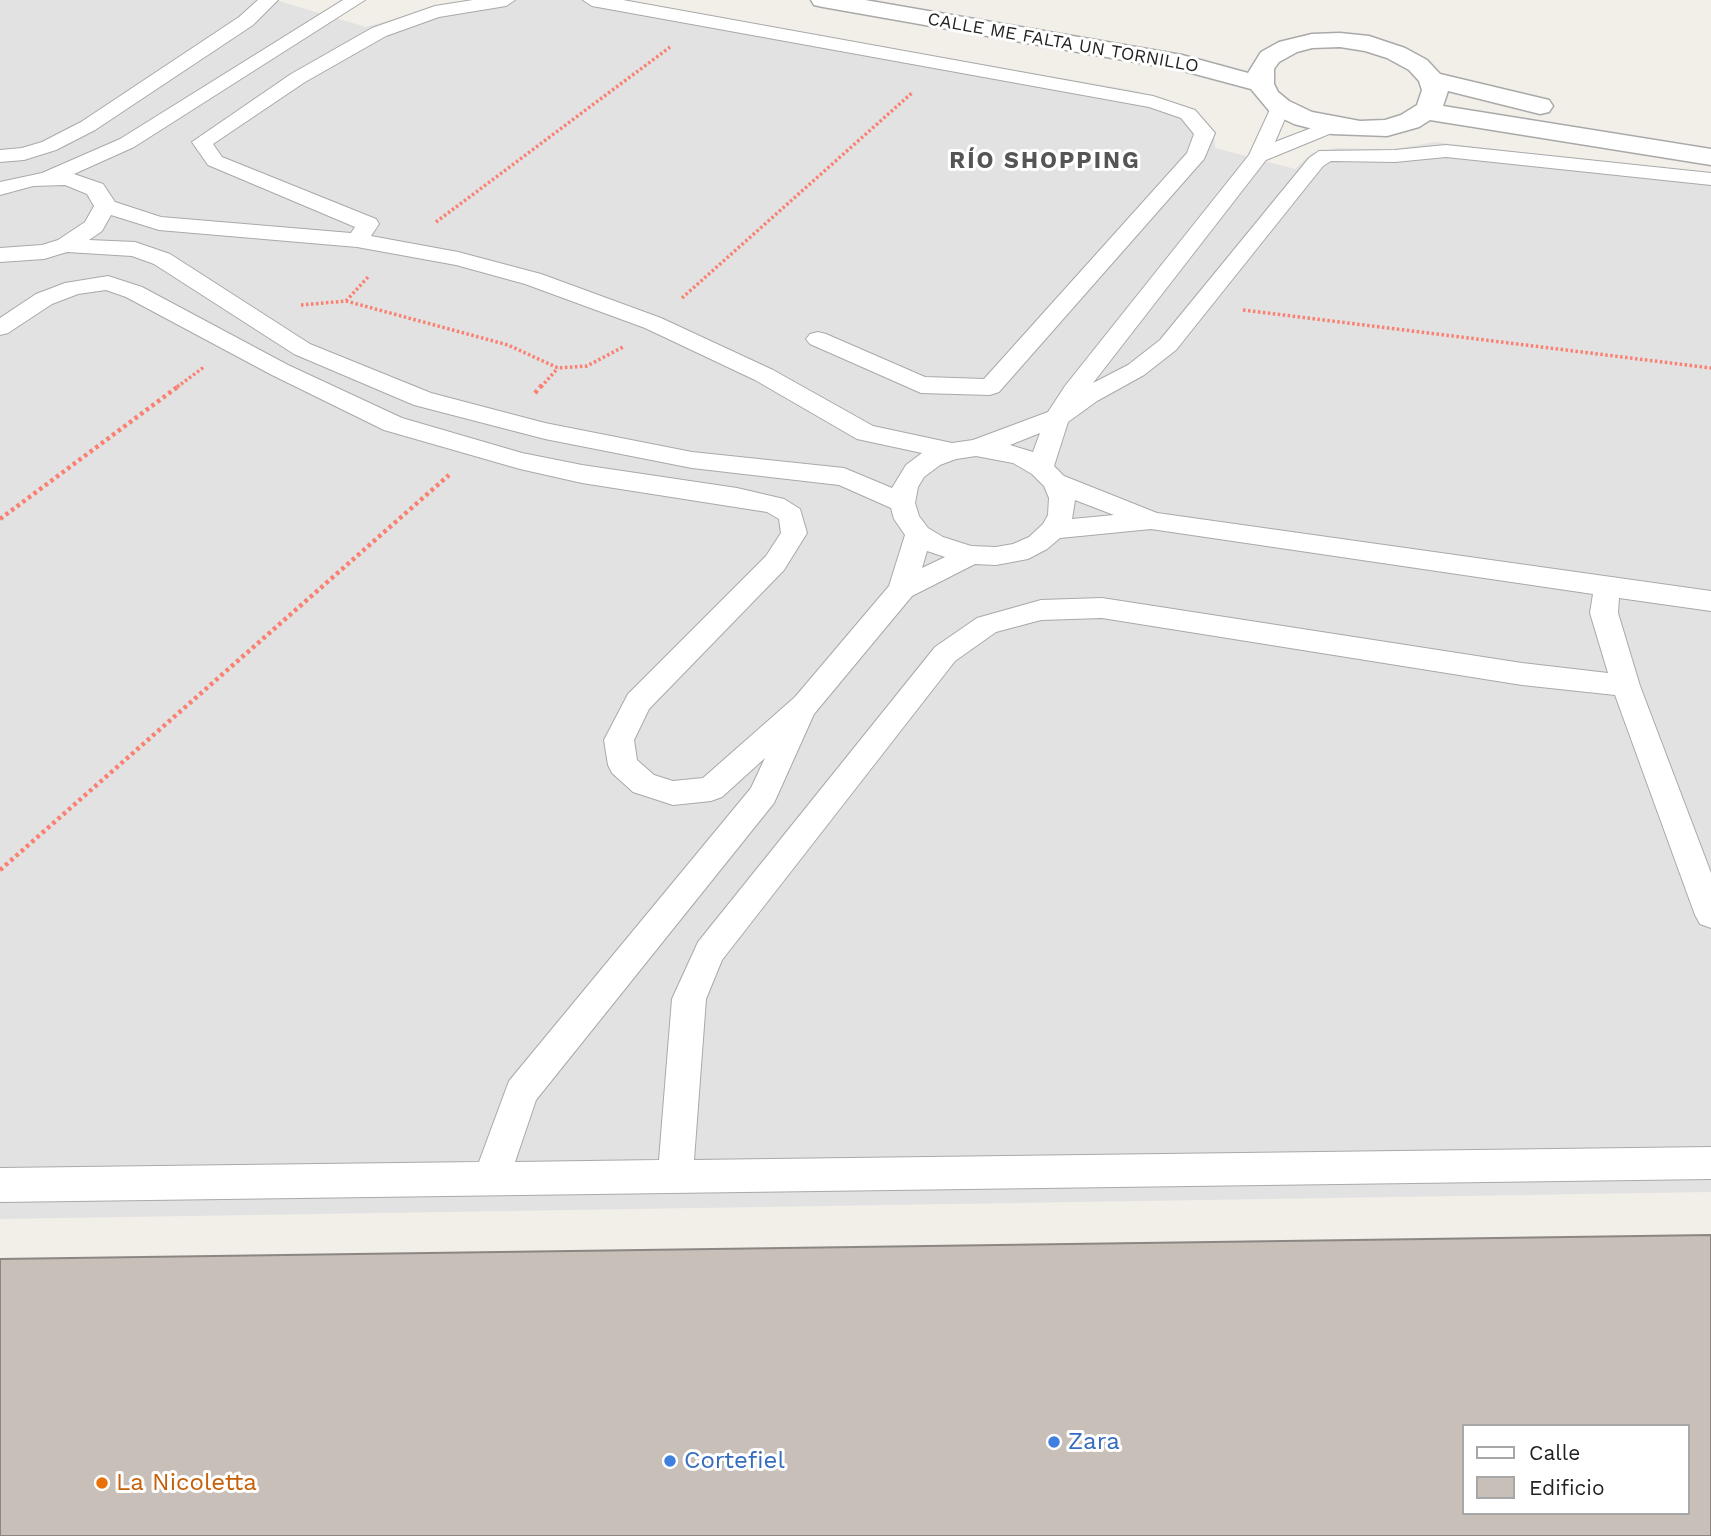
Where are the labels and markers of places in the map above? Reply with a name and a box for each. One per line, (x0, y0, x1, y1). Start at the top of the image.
place label: Zara (1068, 1428, 1120, 1456)
marker: Zara (1046, 1434, 1062, 1450)
place label: Cortefiel (684, 1447, 785, 1475)
marker: Cortefiel (662, 1453, 678, 1469)
place label: La Nicoletta (116, 1469, 257, 1497)
marker: La Nicoletta (94, 1475, 110, 1491)

